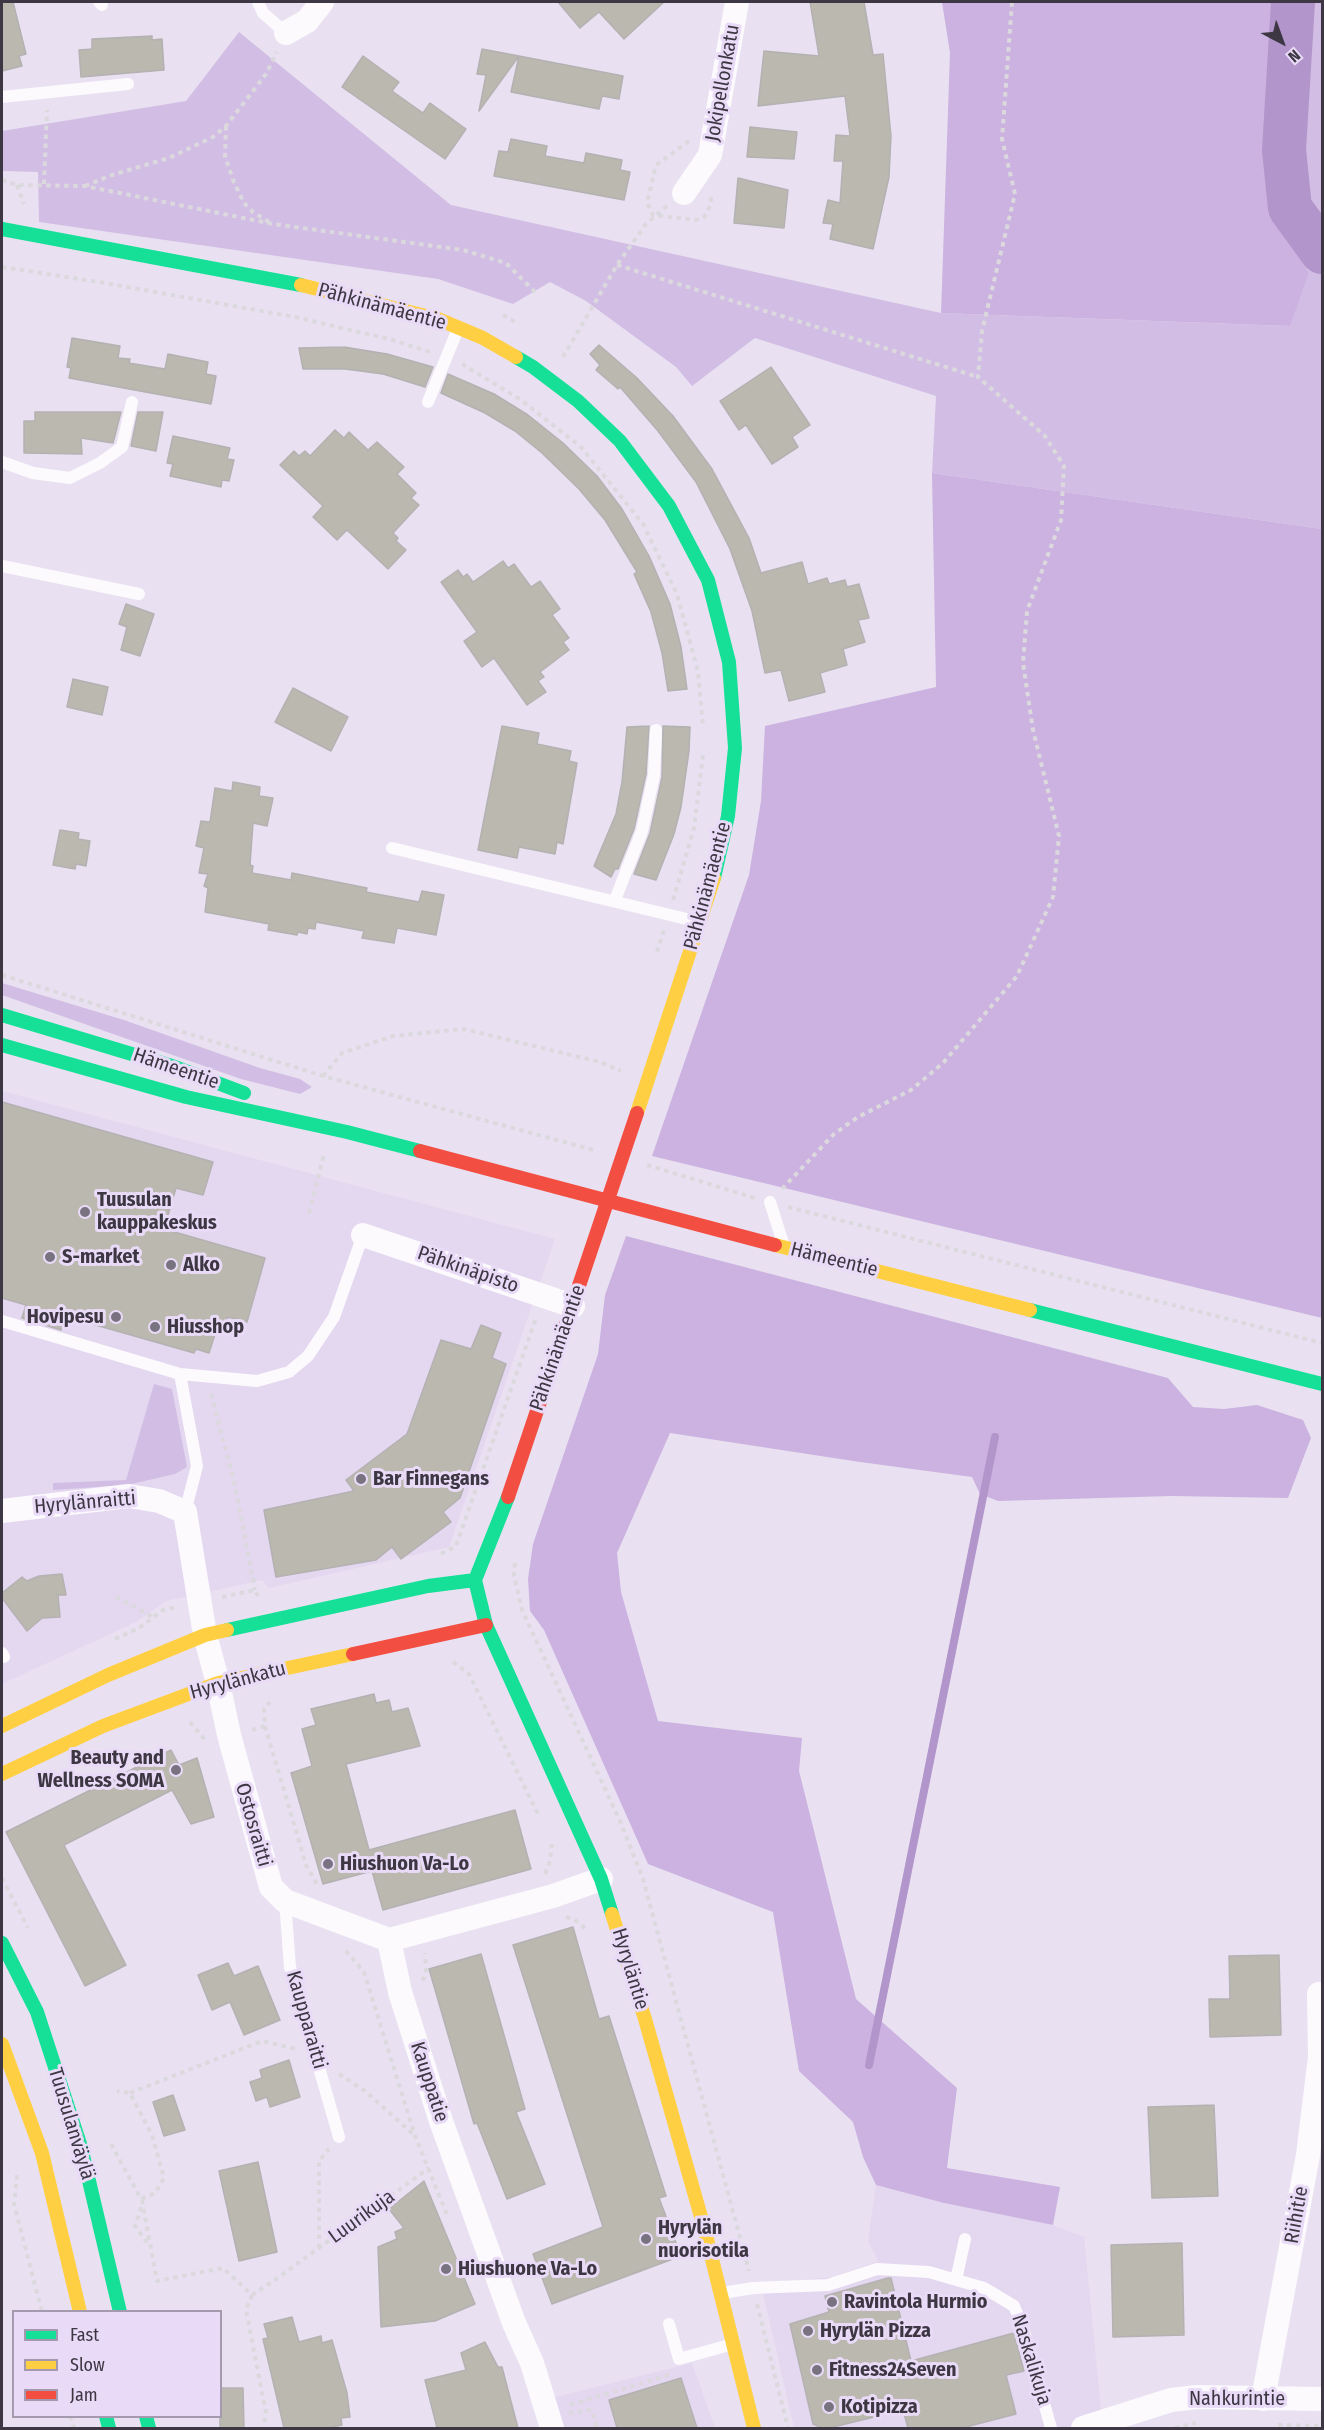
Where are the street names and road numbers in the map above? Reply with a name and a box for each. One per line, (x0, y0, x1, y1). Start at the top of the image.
street label: Jokipellonkatu (701, 23, 745, 143)
street label: Pähkinämäentie (315, 278, 449, 336)
street label: Pähkinämäentie (679, 819, 737, 953)
street label: Hämeentie (130, 1043, 222, 1095)
street label: Hämeentie (788, 1238, 880, 1282)
street label: Pähkinäpisto (414, 1241, 522, 1299)
street label: Pähkinämäentie (525, 1282, 591, 1414)
street label: Hyrylänraitti (33, 1487, 137, 1519)
street label: Hyrylänkatu (187, 1657, 289, 1705)
street label: Ostosraitti (230, 1780, 276, 1870)
street label: Hyryläntie (606, 1925, 654, 2013)
street label: Kaupparaitti (281, 1968, 331, 2072)
street label: Kauppatie (405, 2039, 453, 2125)
street label: Tuusulanväylä (43, 2065, 99, 2183)
street label: Riihitie (1280, 2184, 1314, 2246)
street label: Luurikuja (324, 2185, 400, 2249)
street label: Naskalikuja (1006, 2312, 1056, 2408)
street label: Nahkurintie (1189, 2387, 1285, 2411)

